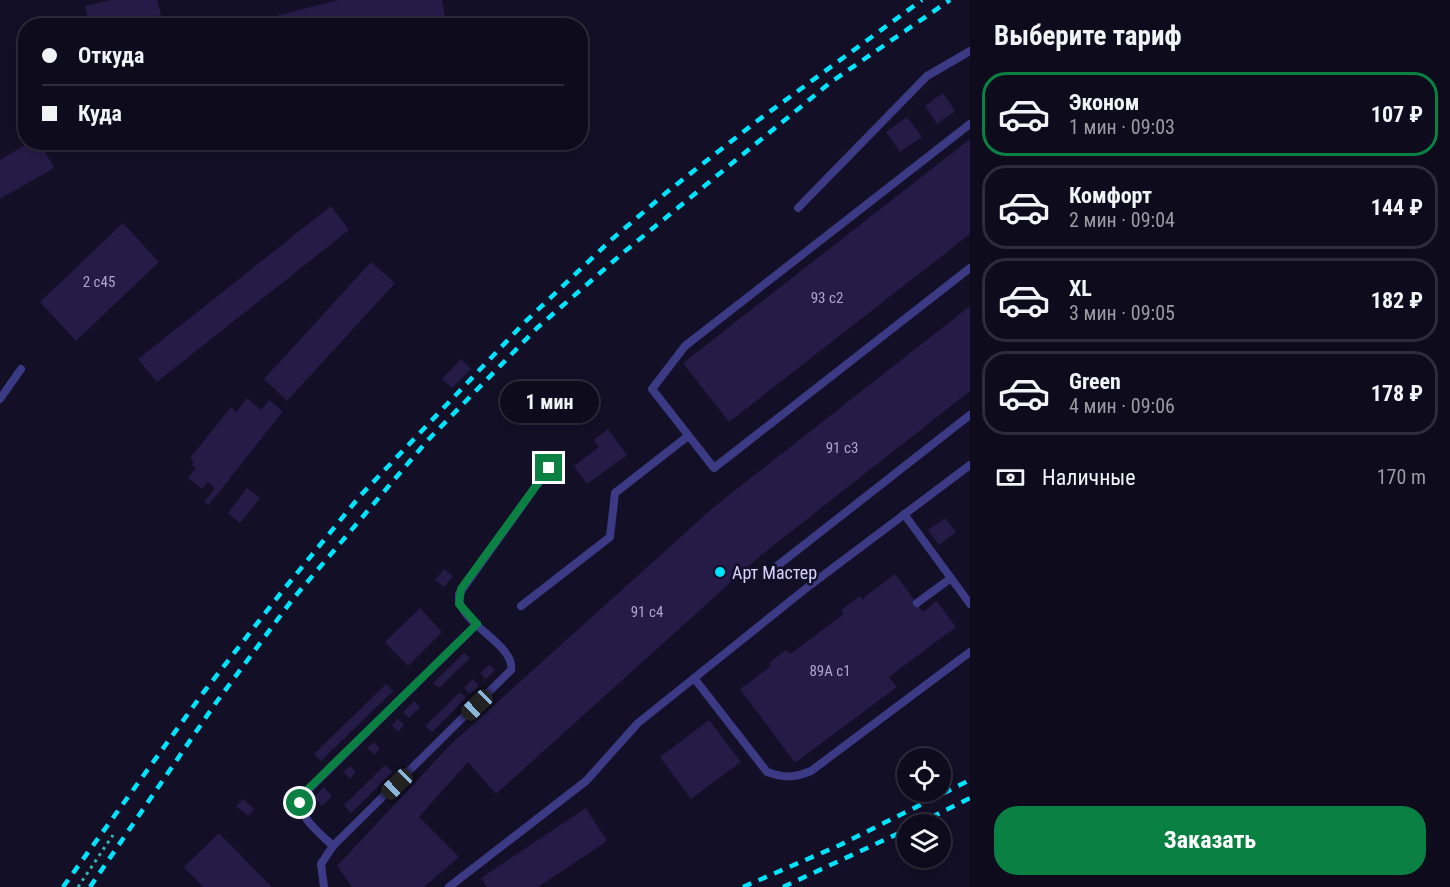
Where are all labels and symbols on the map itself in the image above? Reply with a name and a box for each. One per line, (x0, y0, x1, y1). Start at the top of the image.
house number: 2 с45 (83, 273, 115, 291)
house number: 93 с2 (811, 289, 843, 307)
callout: 1 мин (500, 381, 598, 423)
house number: 91 с3 (826, 439, 858, 457)
route end (535, 454, 562, 481)
place label: Арт Мастер (732, 562, 817, 583)
marker: Арт Мастер (713, 565, 727, 579)
house number: 91 с4 (631, 603, 663, 621)
house number: 89А с1 (809, 662, 851, 680)
car (458, 686, 496, 724)
car (378, 765, 416, 803)
route start (286, 789, 313, 816)

